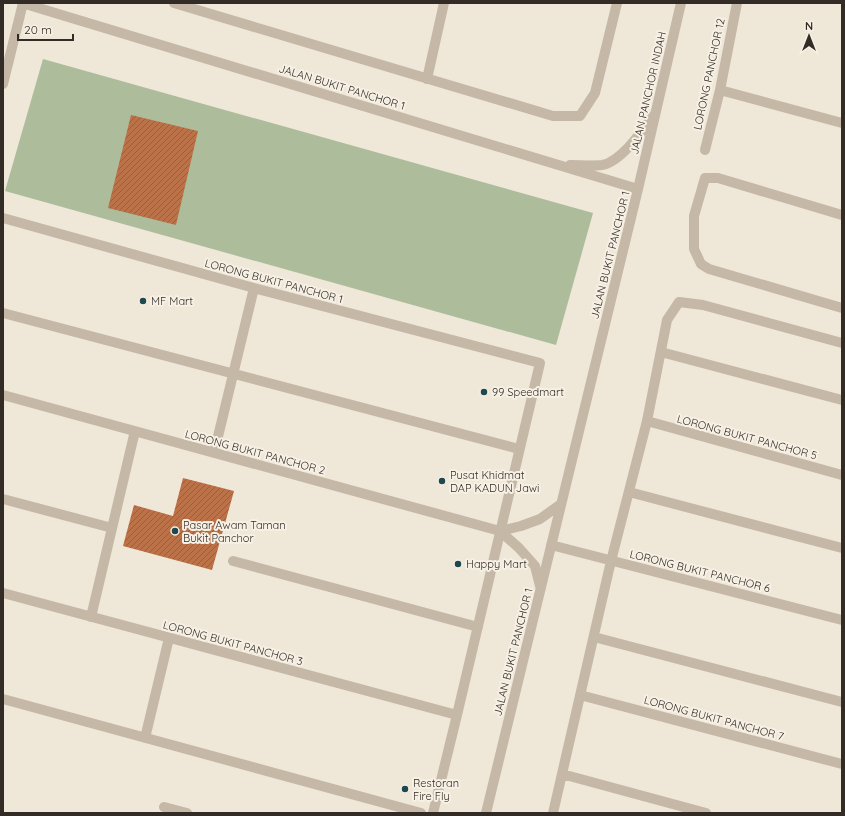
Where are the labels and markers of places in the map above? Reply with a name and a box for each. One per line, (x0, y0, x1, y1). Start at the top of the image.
place label: MF Mart (151, 294, 193, 308)
marker: MF Mart (138, 296, 148, 306)
place label: 99 Speedmart (492, 385, 564, 399)
marker: 99 Speedmart (479, 387, 489, 397)
place label: Pusat Khidmat DAP KADUN Jawi (450, 468, 539, 495)
marker: Pusat Khidmat DAP KADUN Jawi (437, 476, 447, 486)
place label: Pasar Awam Taman Bukit Panchor (183, 518, 286, 545)
marker: Pasar Awam Taman Bukit Panchor (170, 526, 180, 536)
place label: Happy Mart (466, 557, 527, 571)
marker: Happy Mart (453, 559, 463, 569)
place label: Restoran Fire Fly (413, 776, 459, 803)
marker: Restoran Fire Fly (400, 784, 410, 794)

